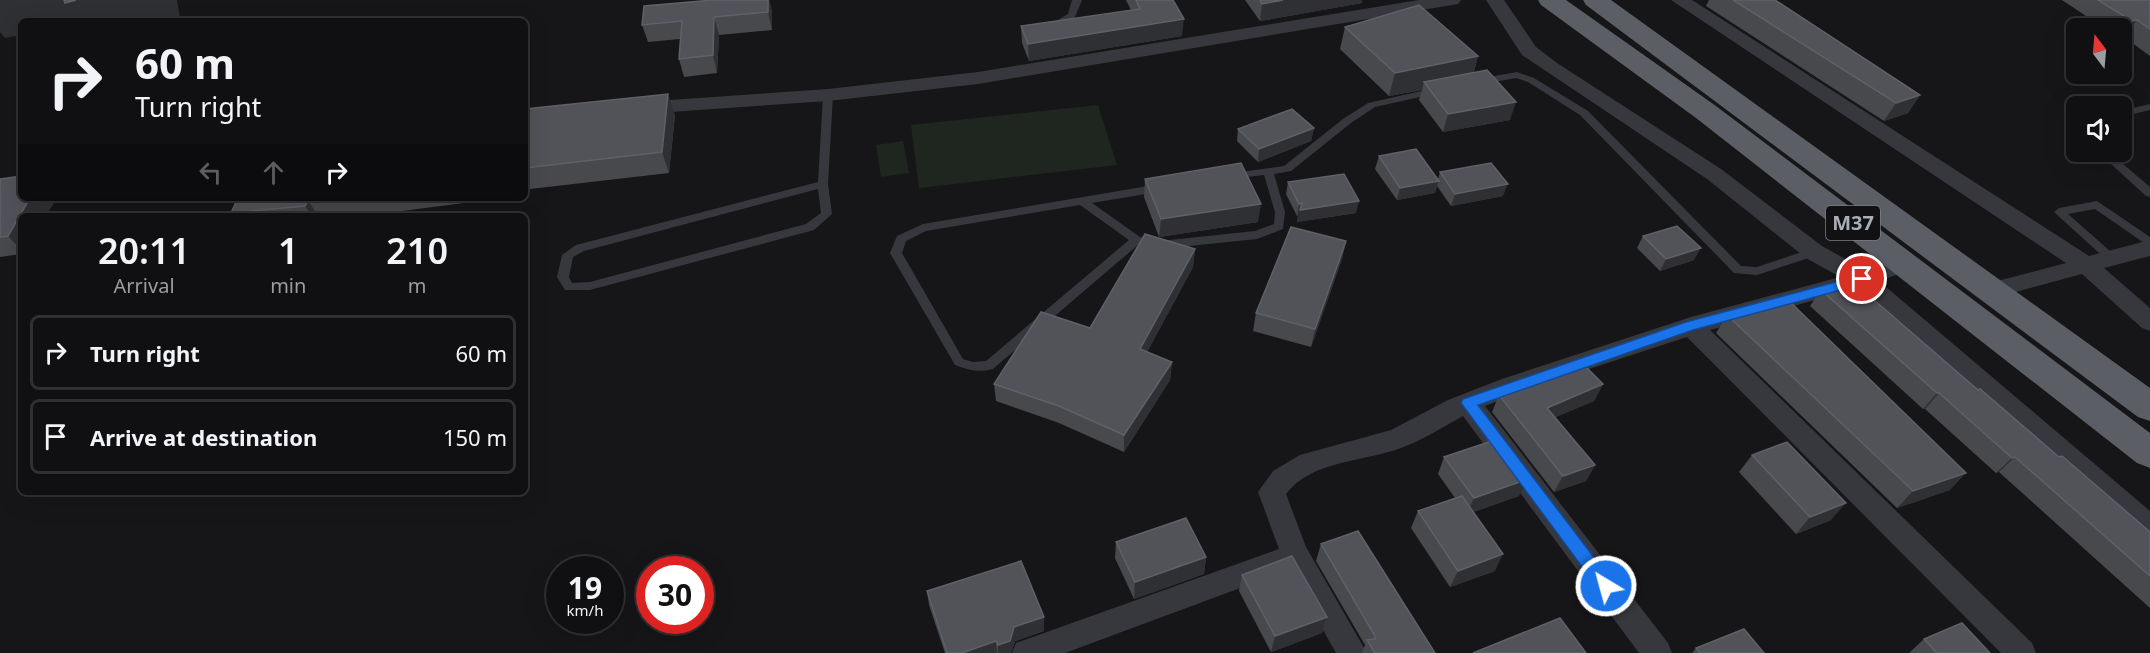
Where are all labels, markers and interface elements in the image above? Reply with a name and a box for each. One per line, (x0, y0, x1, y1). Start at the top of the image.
north arrow (2066, 18, 2132, 84)
map controls (2066, 18, 2132, 162)
text: 60 m (135, 34, 235, 91)
icon: right (36, 42, 114, 120)
text: Turn right (135, 88, 261, 125)
button: sound (2066, 96, 2132, 162)
icon: left (194, 156, 227, 189)
icon: ahead (257, 156, 290, 189)
icon: right (320, 156, 353, 189)
road number: M37 (1826, 206, 1880, 240)
text: 20:11 (98, 226, 190, 275)
text: 1 (278, 226, 299, 275)
text: 210 (386, 226, 448, 275)
pin (1836, 253, 1887, 304)
icon: arrive (1845, 262, 1878, 295)
text: Arrival (114, 272, 175, 299)
text: min (270, 272, 306, 299)
text: m (408, 272, 427, 299)
icon: right (39, 336, 72, 369)
text: Turn right (90, 338, 200, 368)
text: 60 m (456, 338, 507, 368)
icon: arrive (39, 420, 72, 453)
text: Arrive at destination (90, 422, 317, 452)
text: 150 m (443, 422, 507, 452)
position arrow (1574, 554, 1638, 618)
speed limit sign: 30 (636, 556, 714, 634)
text: 19 (568, 567, 602, 608)
text: km/h (567, 600, 603, 620)

